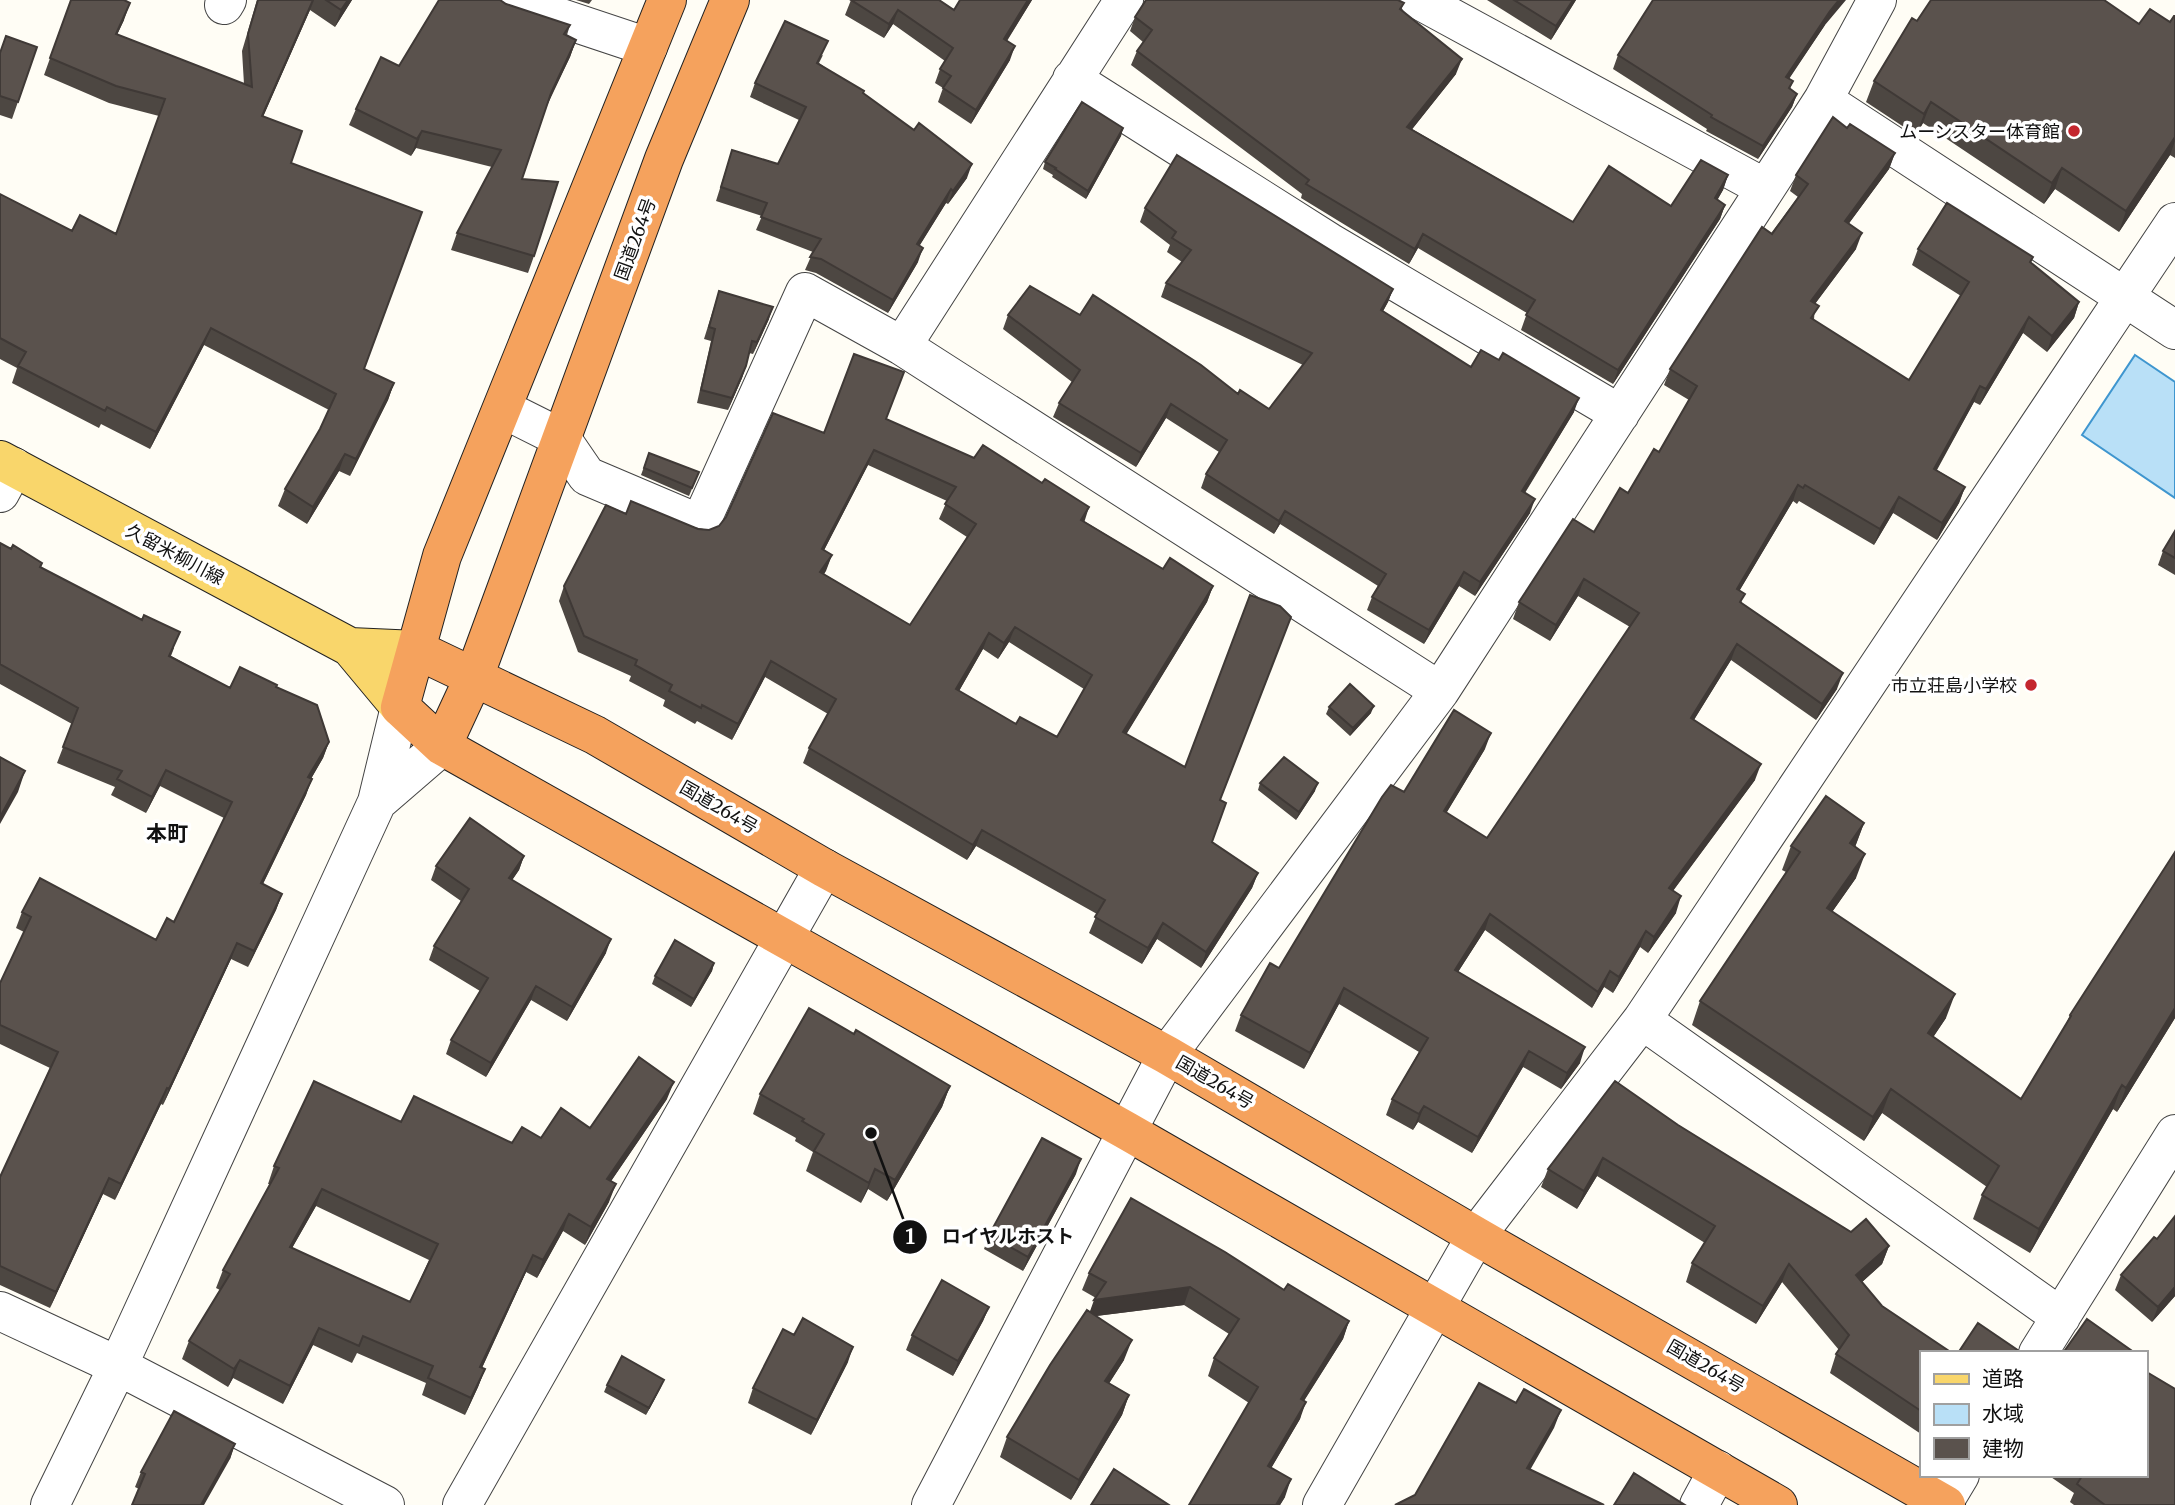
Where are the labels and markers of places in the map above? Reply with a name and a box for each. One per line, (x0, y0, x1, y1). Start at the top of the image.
place label: ムーンスター体育館 (1899, 120, 2060, 143)
marker: ムーンスター体育館 (2066, 123, 2082, 139)
place label: 市立荘島小学校 (1891, 674, 2017, 697)
marker: 市立荘島小学校 (2023, 677, 2039, 693)
callout: ロイヤルホスト (893, 1217, 1089, 1257)

